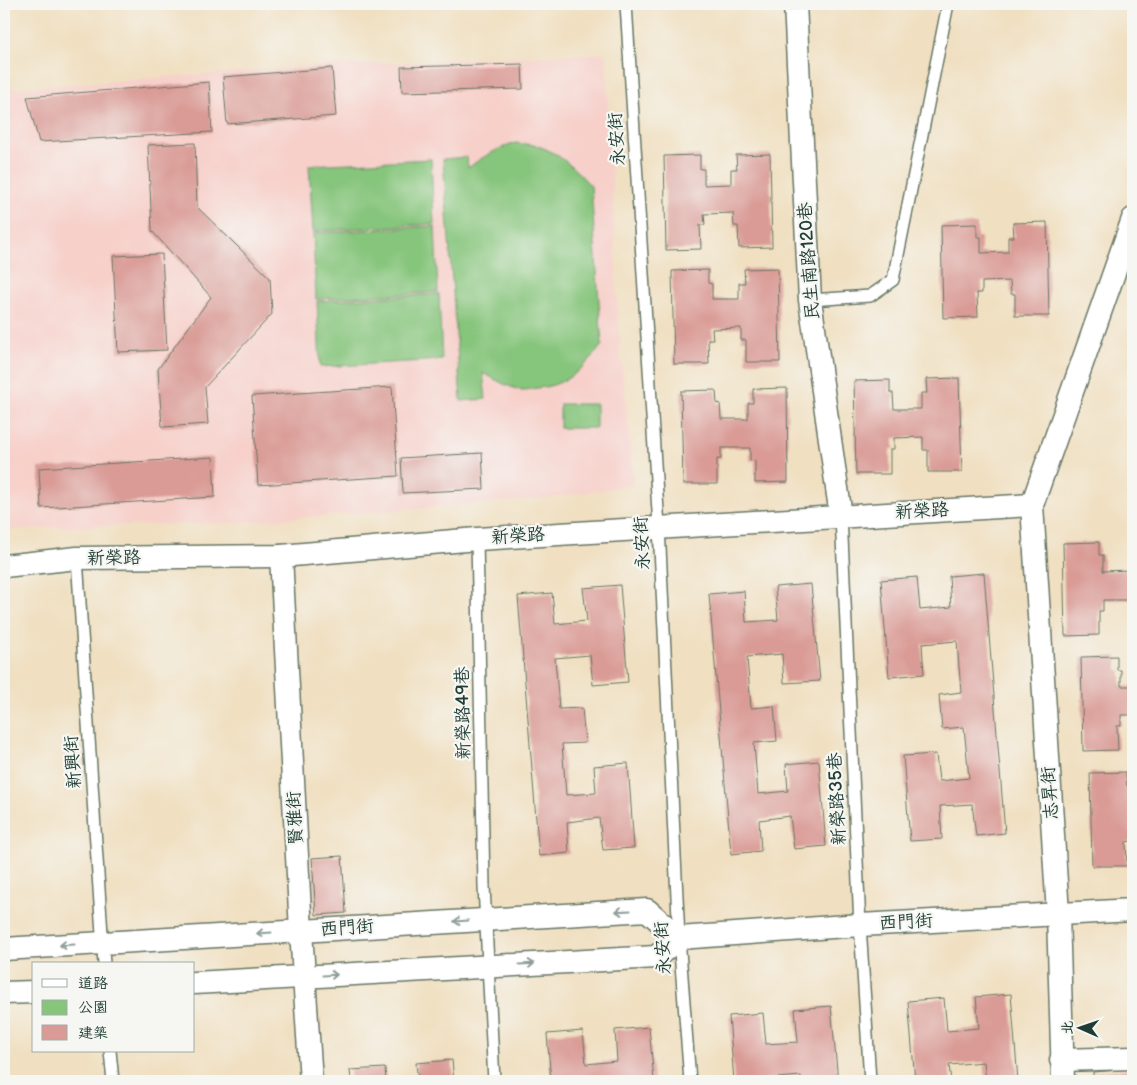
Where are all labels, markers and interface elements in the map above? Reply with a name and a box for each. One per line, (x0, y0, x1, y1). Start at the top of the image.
street label: 永安街 (605, 111, 629, 167)
street label: 民生南路120巷 (794, 201, 824, 321)
street label: 新榮路 (894, 499, 950, 523)
street label: 永安街 (630, 515, 654, 571)
street label: 新榮路 (490, 524, 546, 548)
street label: 新榮路 (87, 547, 141, 569)
street label: 新榮路49巷 (452, 666, 474, 760)
street label: 新興街 (61, 734, 85, 790)
street label: 新榮路35巷 (824, 752, 850, 846)
street label: 志昇街 (1038, 765, 1062, 821)
street label: 賢雅街 (283, 790, 307, 846)
one-way arrow (615, 907, 631, 916)
street label: 西門街 (878, 910, 934, 934)
street label: 西門街 (319, 916, 375, 940)
one-way arrow (453, 916, 469, 925)
street label: 永安街 (651, 920, 675, 976)
one-way arrow (256, 929, 272, 938)
one-way arrow (59, 941, 75, 950)
one-way arrow (519, 959, 535, 968)
legend (32, 962, 195, 1052)
one-way arrow (322, 970, 338, 979)
text: 道路 (78, 974, 108, 993)
text: 公園 (78, 998, 108, 1017)
north arrow (1054, 1002, 1104, 1052)
text: 北 (1059, 1020, 1076, 1035)
text: 建築 (78, 1024, 108, 1043)

